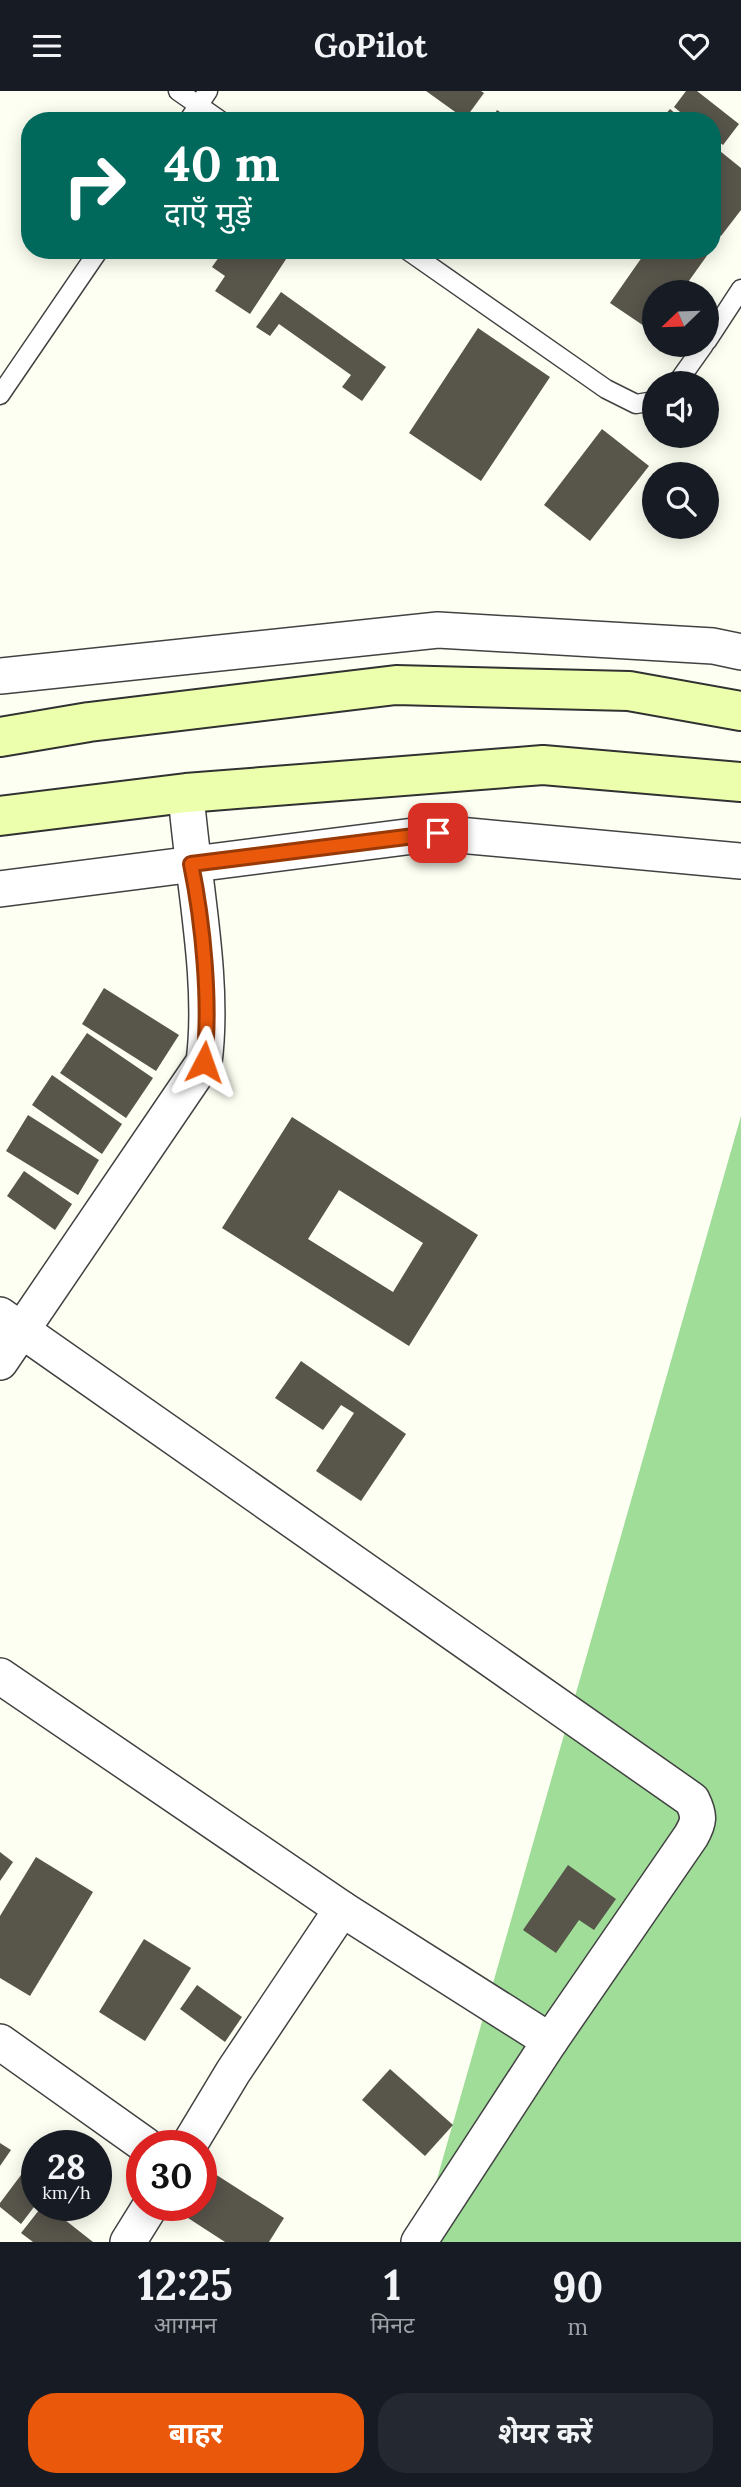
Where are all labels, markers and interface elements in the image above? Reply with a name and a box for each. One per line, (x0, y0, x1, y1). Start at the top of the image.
text: GoPilot (314, 25, 427, 66)
icon: menu (28, 27, 66, 65)
icon: heart (675, 27, 713, 65)
text: 40 m (164, 132, 280, 194)
icon: right (49, 140, 140, 231)
text: दाएँ मुड़ें (164, 193, 252, 234)
north arrow (642, 280, 719, 357)
map controls (642, 280, 719, 539)
button: sound (642, 371, 719, 448)
button: search (642, 462, 719, 539)
pin (408, 803, 468, 863)
icon: arrive (419, 814, 457, 852)
position arrow (167, 1025, 241, 1099)
speed limit sign: 30 (126, 2130, 217, 2221)
text: 28 (47, 2144, 86, 2189)
text: km/h (42, 2181, 91, 2204)
text: 12:25 (138, 2258, 233, 2312)
text: 1 (384, 2258, 401, 2312)
text: 90 (552, 2260, 603, 2314)
text: आगमन (154, 2310, 217, 2339)
text: मिनट (371, 2310, 415, 2339)
text: m (568, 2312, 588, 2341)
button: बाहर (28, 2393, 364, 2473)
button: शेयर करें (378, 2393, 713, 2473)

